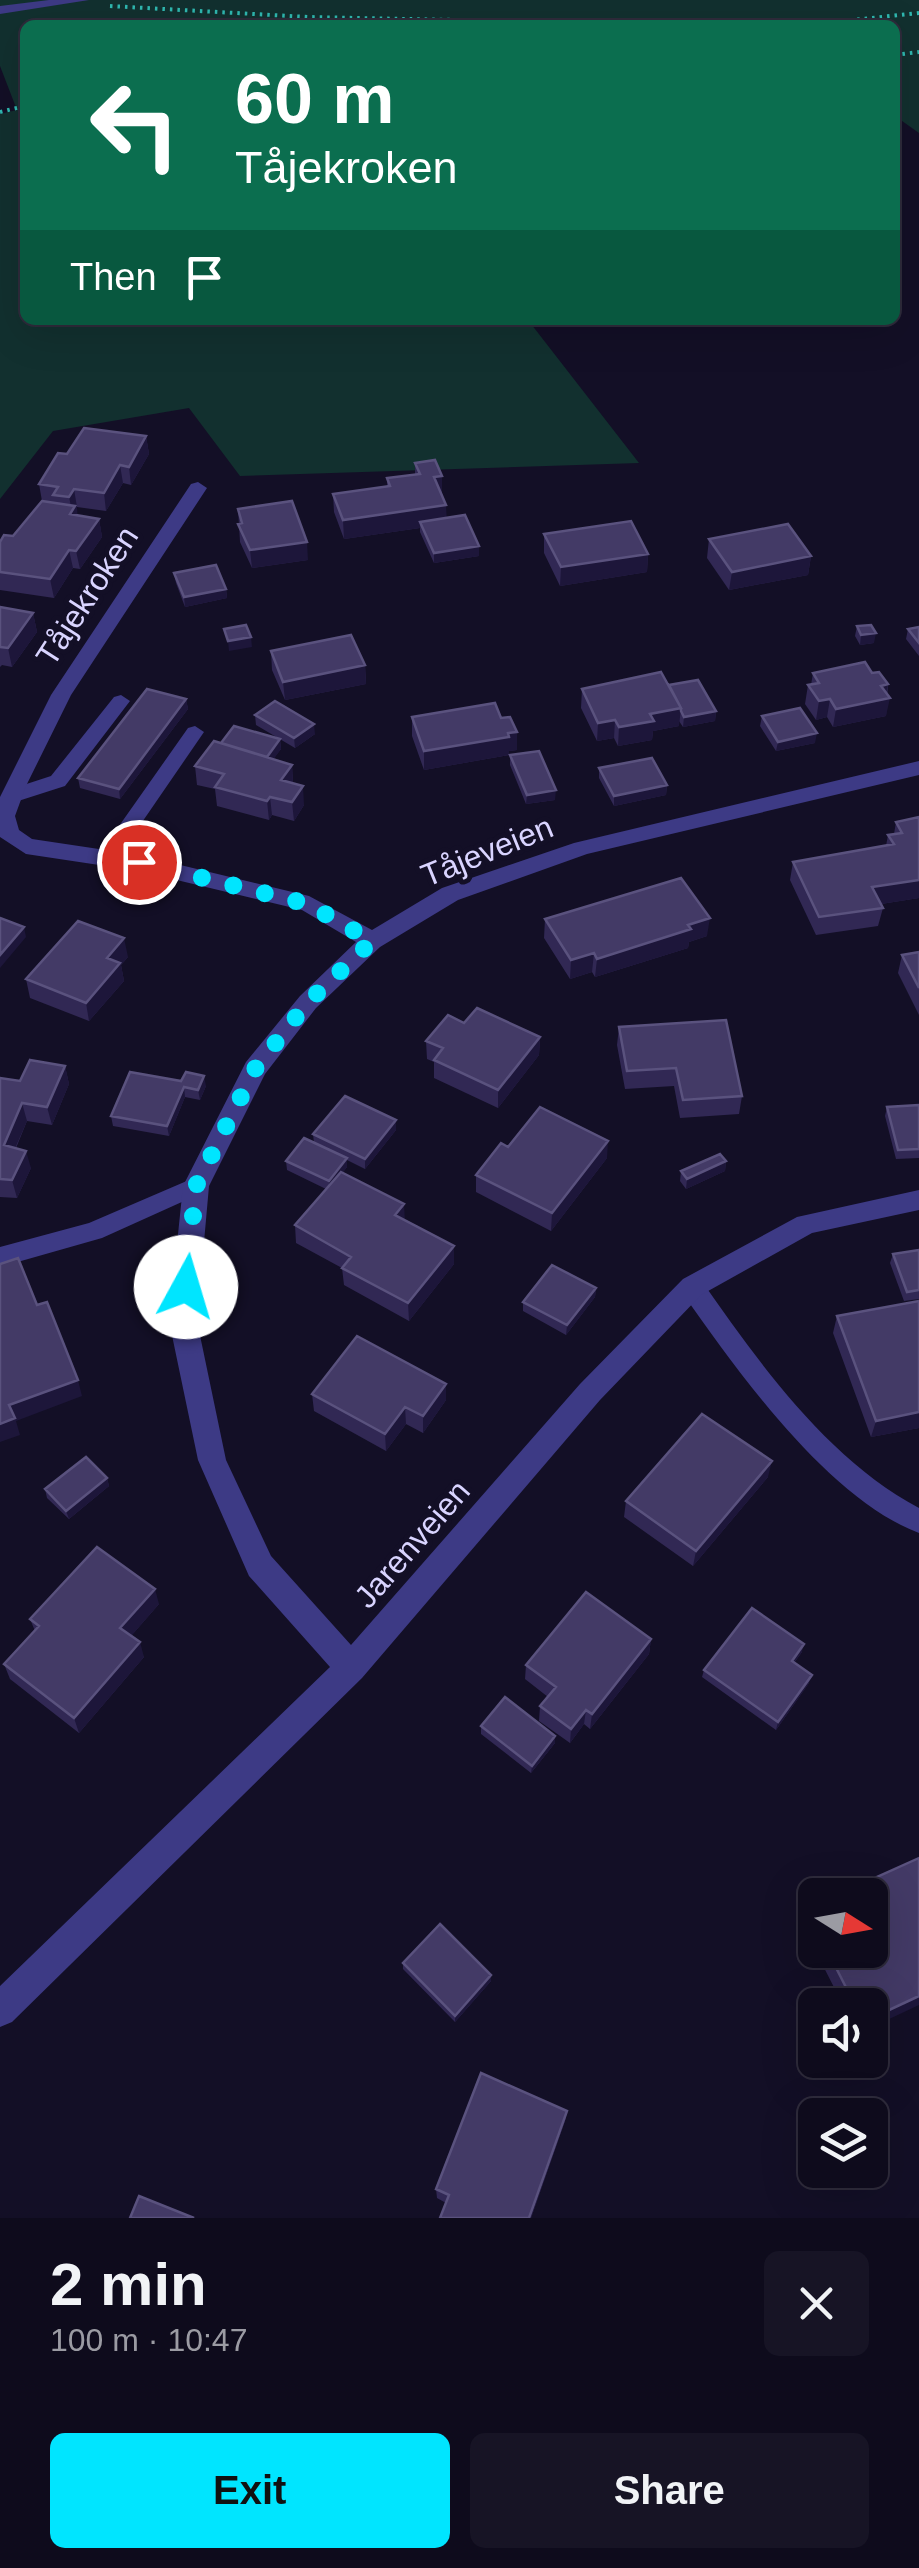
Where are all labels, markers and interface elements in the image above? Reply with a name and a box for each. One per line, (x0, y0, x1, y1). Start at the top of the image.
icon: left (70, 60, 200, 190)
text: 60 m (235, 60, 395, 138)
text: Tåjekroken (235, 142, 458, 193)
icon: arrive (177, 250, 232, 305)
text: Then (70, 256, 157, 298)
street label: Tåjekroken (29, 520, 145, 672)
street label: Tåjeveien (416, 808, 558, 894)
pin (97, 820, 182, 905)
icon: arrive (112, 835, 167, 890)
position arrow (134, 1235, 238, 1339)
street label: Jarenveien (347, 1473, 477, 1615)
north arrow (798, 1878, 888, 1968)
map controls (798, 1878, 888, 2188)
button: sound (798, 1988, 888, 2078)
button: layers (798, 2098, 888, 2188)
text: 2 min (50, 2251, 207, 2318)
button: close (764, 2251, 869, 2356)
text: 100 m · 10:47 (50, 2322, 247, 2358)
button: Exit (50, 2433, 450, 2548)
button: Share (470, 2433, 869, 2548)

